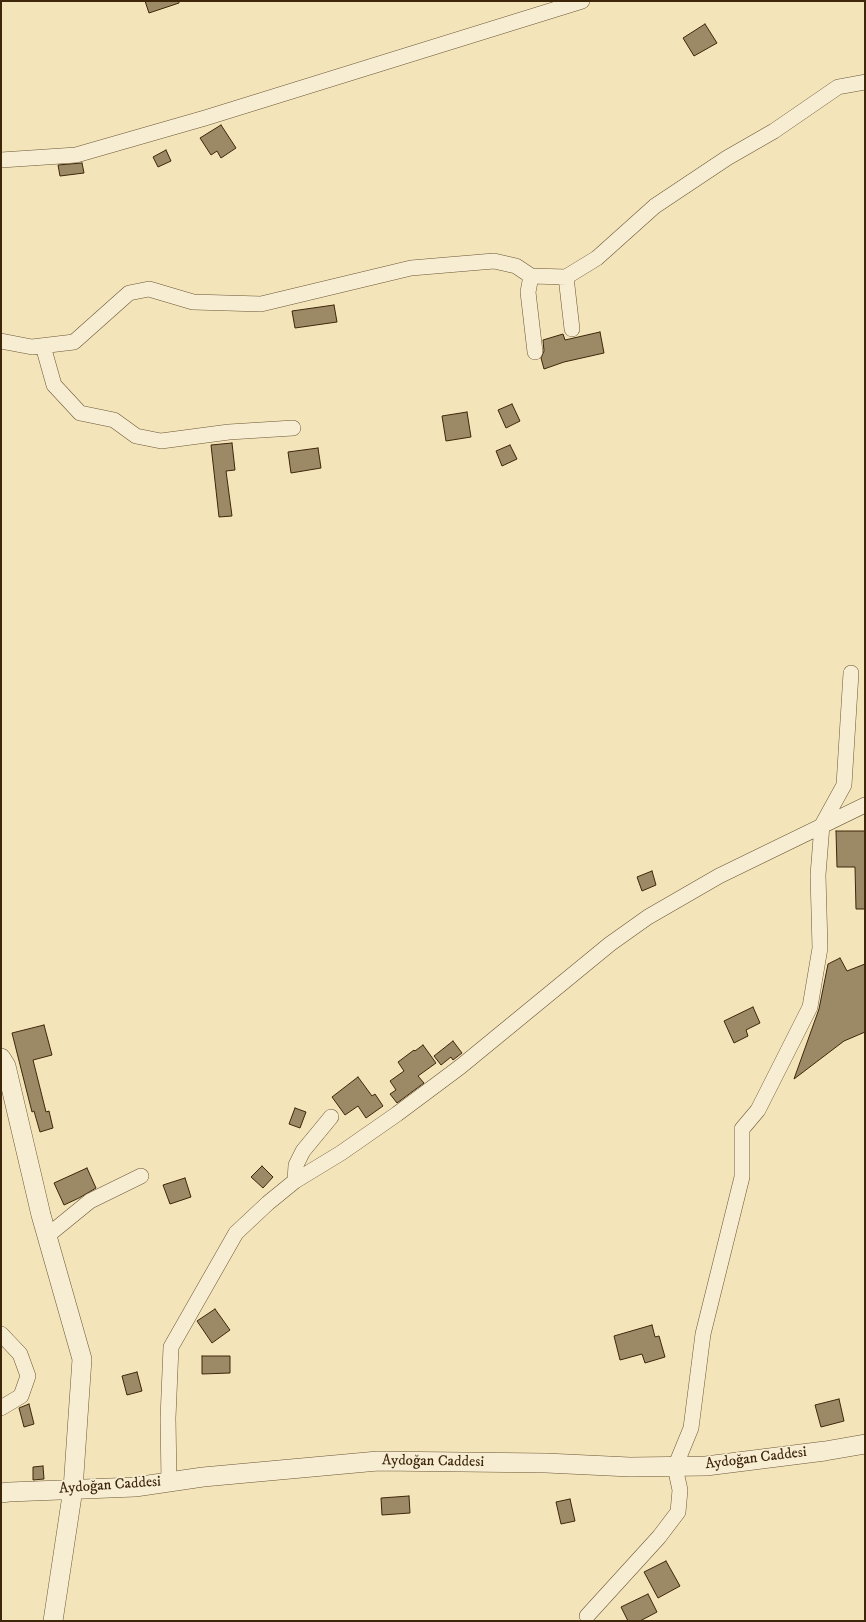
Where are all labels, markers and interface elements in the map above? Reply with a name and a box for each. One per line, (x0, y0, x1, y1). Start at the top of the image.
street label: Aydoğan Caddesi (704, 1444, 808, 1474)
street label: Aydoğan Caddesi (382, 1452, 484, 1472)
street label: Aydoğan Caddesi (58, 1473, 162, 1499)

